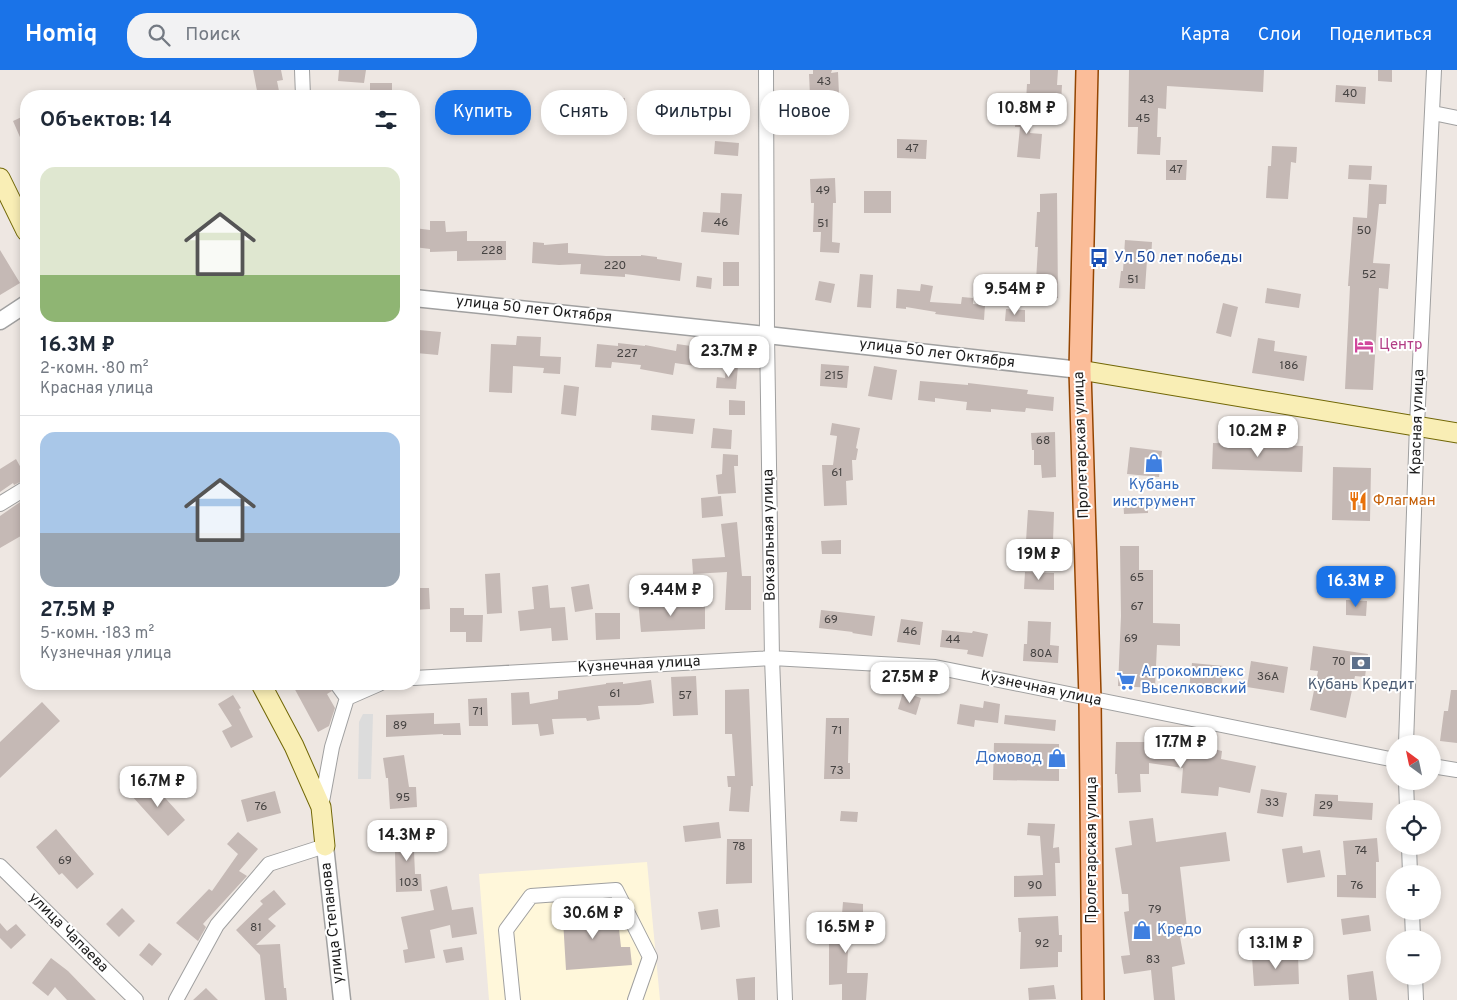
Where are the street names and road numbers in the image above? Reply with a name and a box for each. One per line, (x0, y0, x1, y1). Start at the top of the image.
street label: улица 50 лет Октября (455, 292, 613, 328)
street label: улица 50 лет Октября (858, 335, 1016, 373)
street label: Красная улица (1407, 369, 1429, 475)
street label: Пролетарская улица (1070, 371, 1094, 519)
street label: Вокзальная улица (759, 469, 781, 601)
street label: Кузнечная улица (577, 652, 701, 678)
street label: Кузнечная улица (979, 667, 1103, 711)
street label: Пролетарская улица (1083, 776, 1102, 924)
street label: улица Степанова (317, 861, 349, 985)
street label: улица Чапаева (24, 889, 112, 977)

